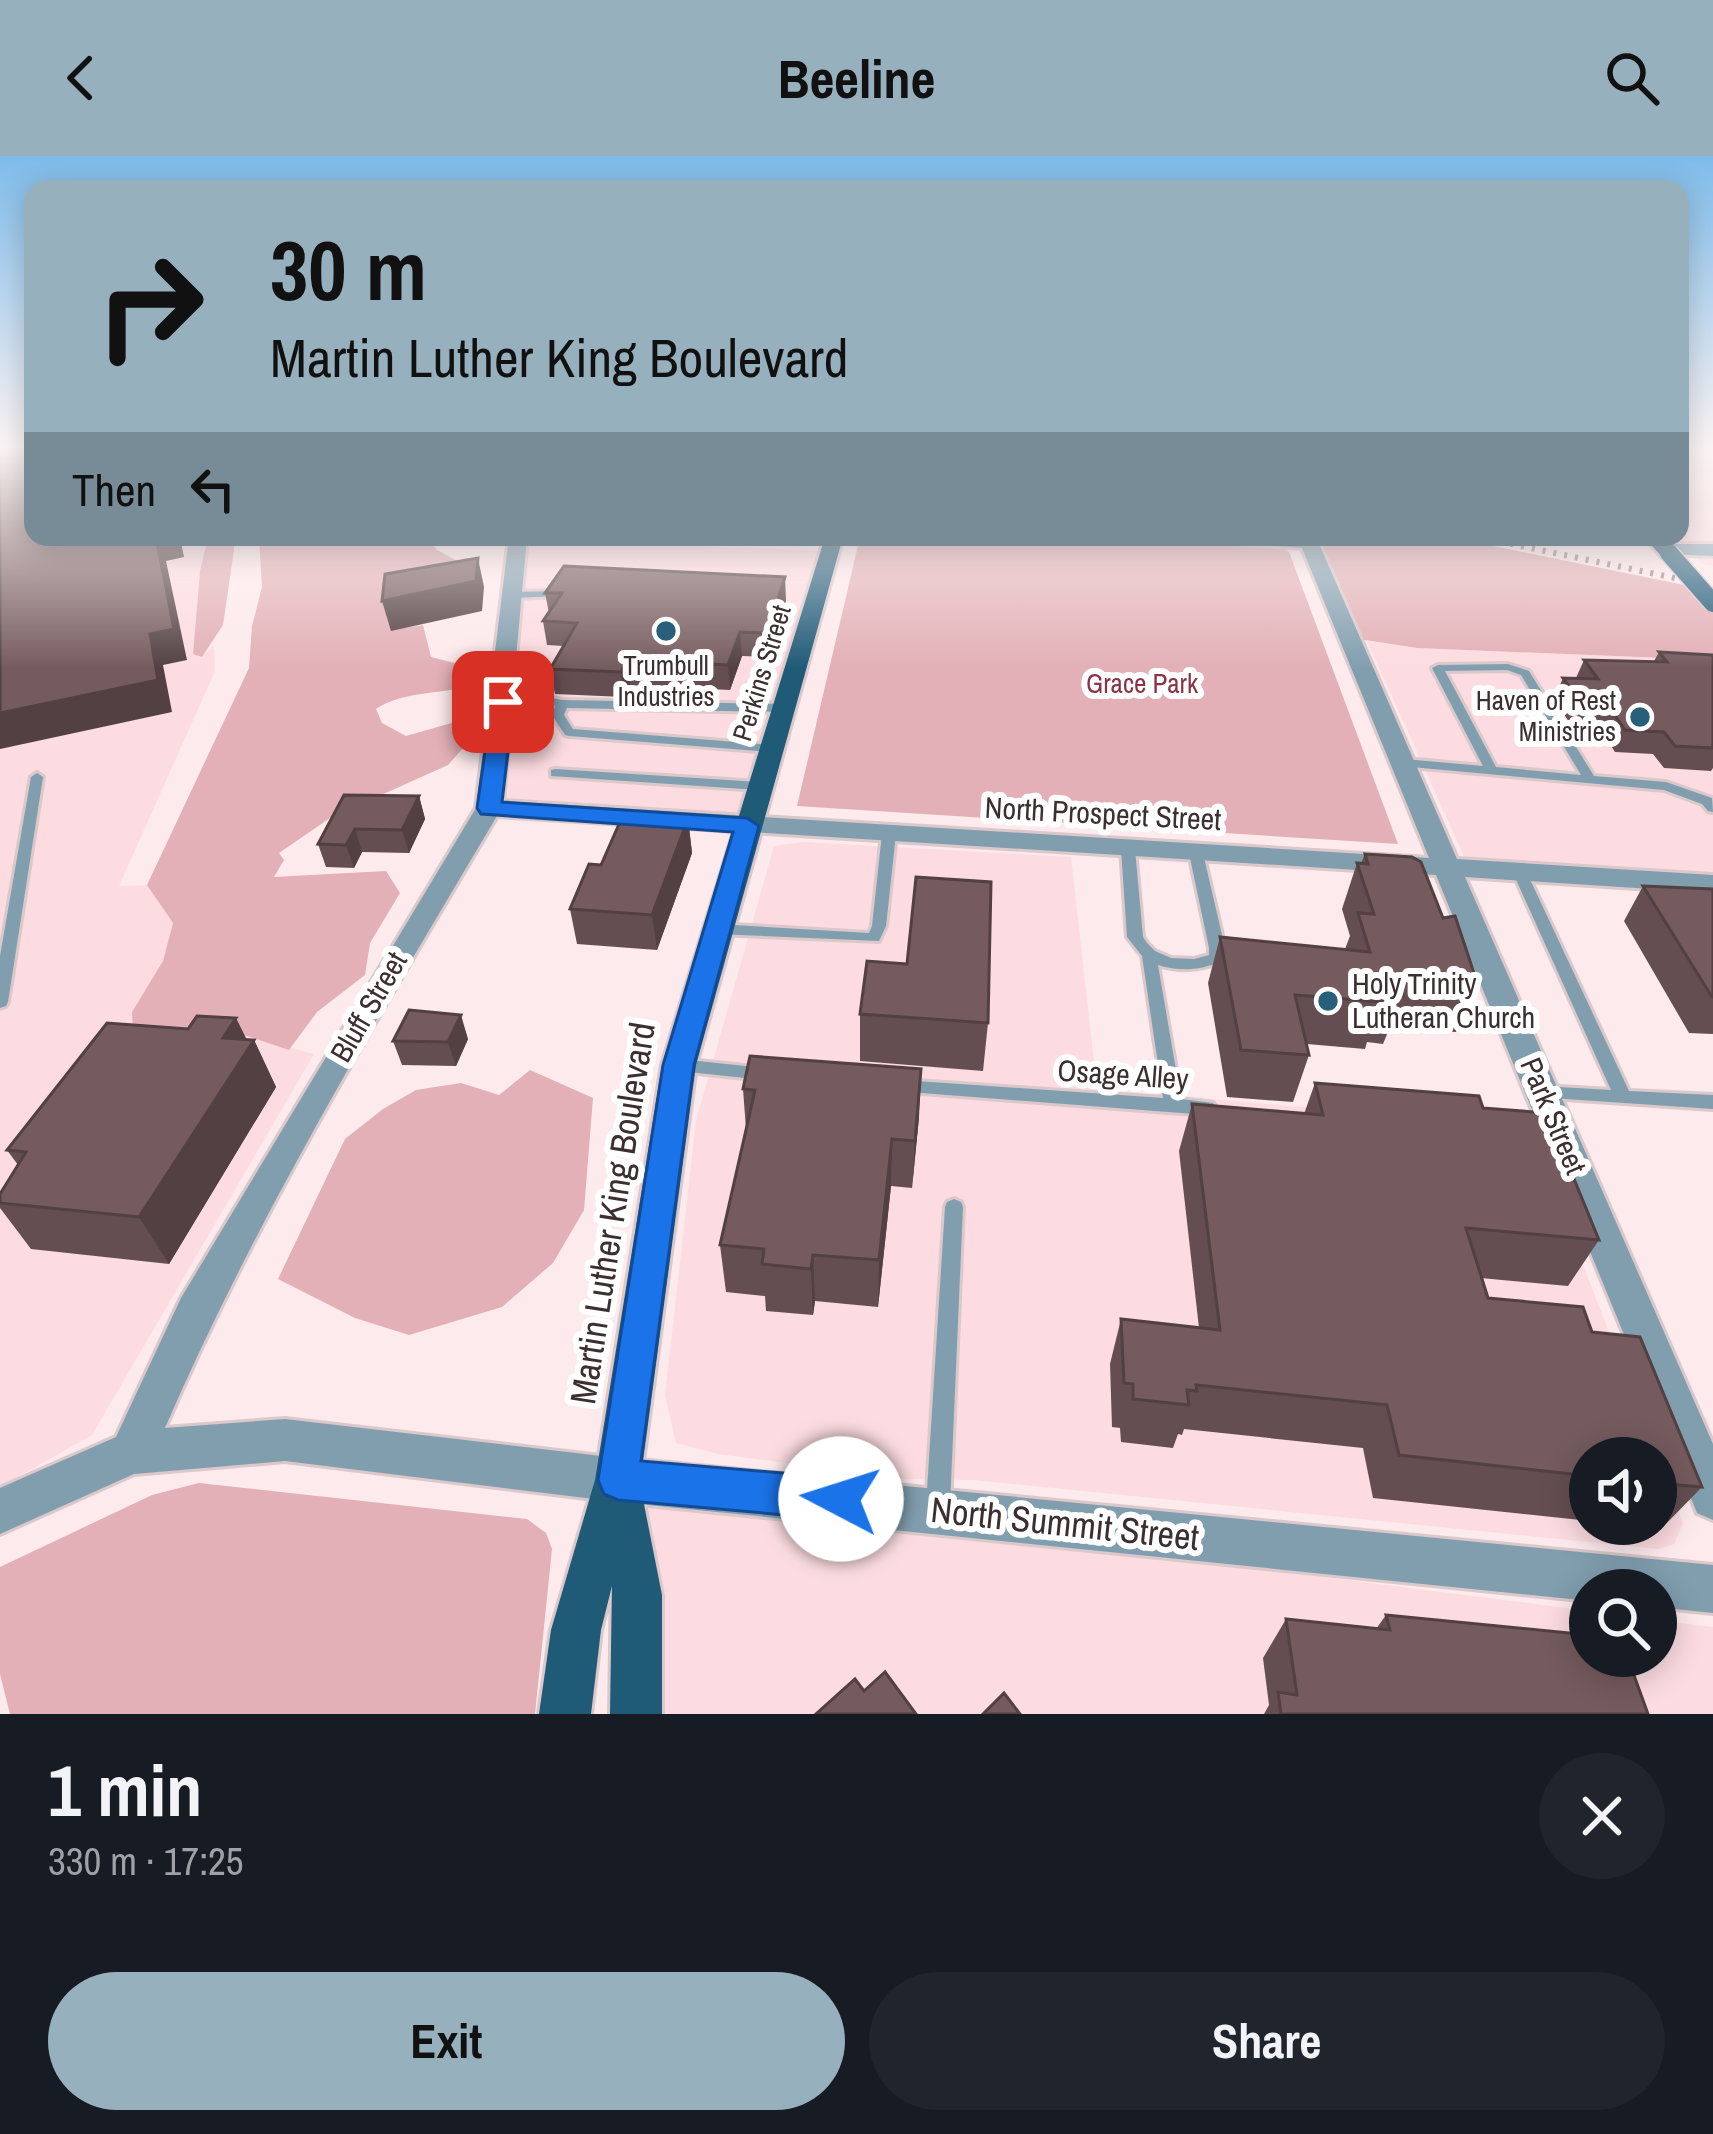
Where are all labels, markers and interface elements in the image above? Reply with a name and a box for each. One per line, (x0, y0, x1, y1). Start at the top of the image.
text: Beeline (778, 42, 935, 115)
icon: back (48, 45, 114, 111)
icon: search (1599, 45, 1665, 111)
text: 30 m (270, 213, 427, 326)
icon: right (72, 228, 228, 384)
text: Martin Luther King Boulevard (270, 321, 848, 394)
icon: left (180, 456, 246, 522)
text: Then (72, 459, 156, 520)
street label: Perkins Street (723, 600, 799, 745)
marker: Trumbull Industries (653, 618, 679, 644)
place label: Trumbull Industries (617, 647, 715, 714)
pin (452, 651, 554, 753)
park label: Grace Park (1086, 665, 1199, 701)
icon: arrive (470, 669, 536, 735)
place label: Haven of Rest Ministries (1476, 682, 1616, 749)
marker: Haven of Rest Ministries (1627, 704, 1653, 730)
street label: North Prospect Street (984, 787, 1222, 839)
street label: Bluff Street (320, 944, 416, 1069)
place label: Holy Trinity Lutheran Church (1352, 963, 1535, 1037)
marker: Holy Trinity Lutheran Church (1315, 988, 1341, 1014)
street label: Martin Luther King Boulevard (558, 1019, 666, 1407)
street label: Osage Alley (1056, 1049, 1191, 1099)
street label: Park Street (1511, 1051, 1596, 1180)
position arrow (778, 1436, 904, 1562)
map controls (1569, 1437, 1677, 1677)
button: sound (1569, 1437, 1677, 1545)
street label: North Summit Street (929, 1485, 1201, 1561)
button: search (1569, 1569, 1677, 1677)
text: 1 min (48, 1741, 202, 1838)
button: close (1539, 1753, 1665, 1879)
text: 330 m · 17:25 (48, 1835, 244, 1887)
button: Exit (48, 1972, 845, 2110)
button: Share (869, 1972, 1665, 2110)

